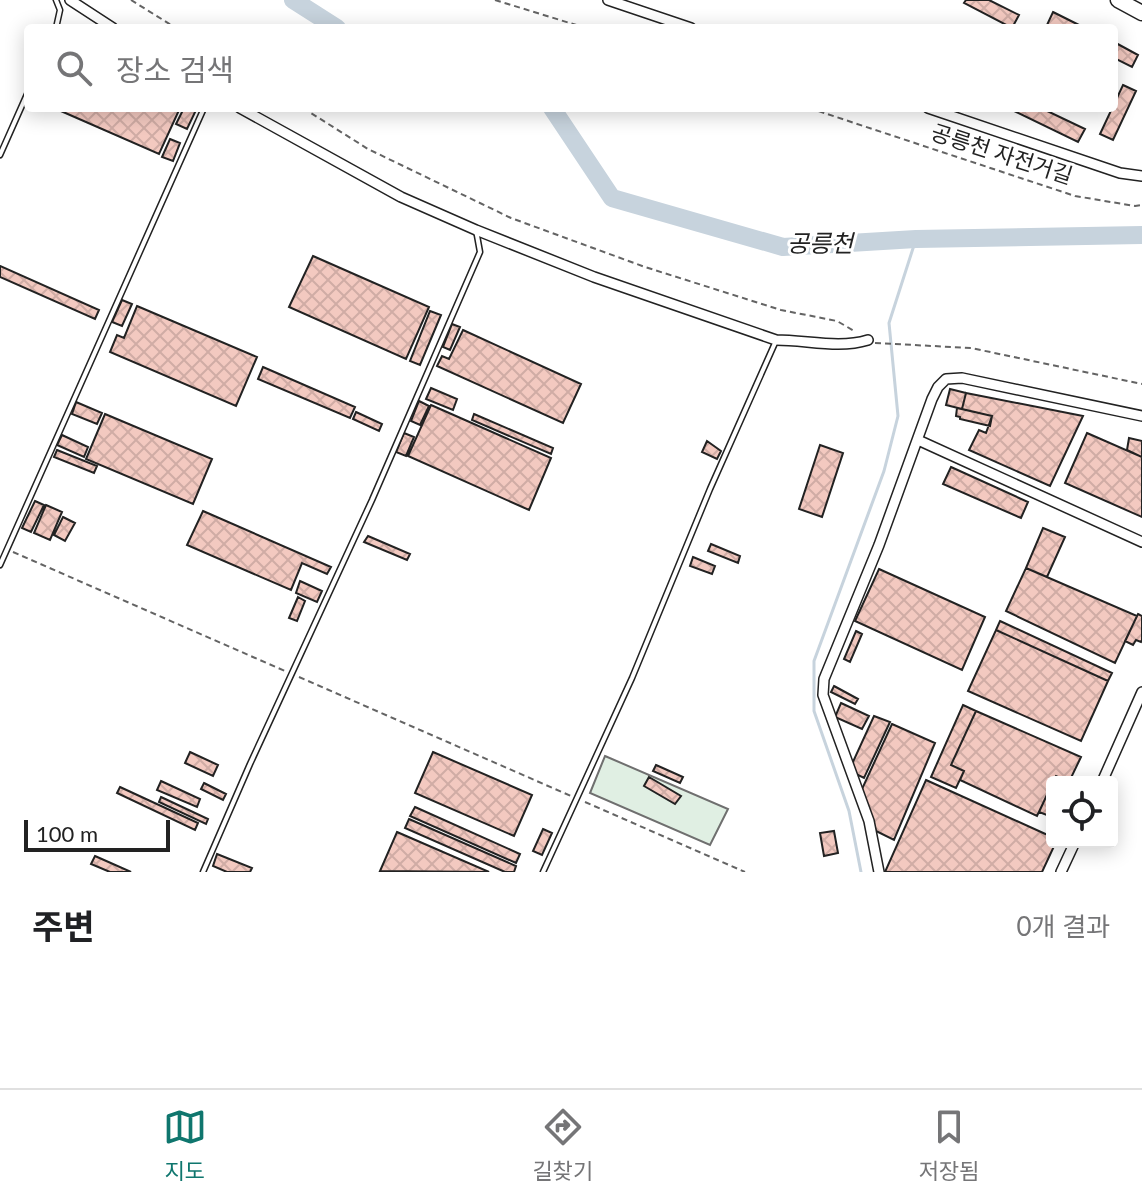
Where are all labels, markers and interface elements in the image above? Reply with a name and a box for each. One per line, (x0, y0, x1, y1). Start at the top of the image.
search box (24, 24, 1118, 112)
icon: search (52, 46, 96, 90)
text: 장소 검색 (116, 51, 234, 87)
street label: 공릉천 자전거길 (928, 118, 1076, 189)
water label: 공릉천 (787, 228, 856, 257)
map controls (1046, 776, 1118, 848)
button: locate (1046, 776, 1118, 848)
scale bar (24, 816, 170, 852)
text: 100 m (36, 820, 98, 847)
text: 주변 (32, 905, 95, 946)
text: 0개 결과 (1017, 910, 1110, 942)
tab: 지도 (163, 1105, 207, 1185)
tab: 길찾기 (532, 1105, 593, 1185)
tab: 저장됨 (918, 1105, 979, 1185)

